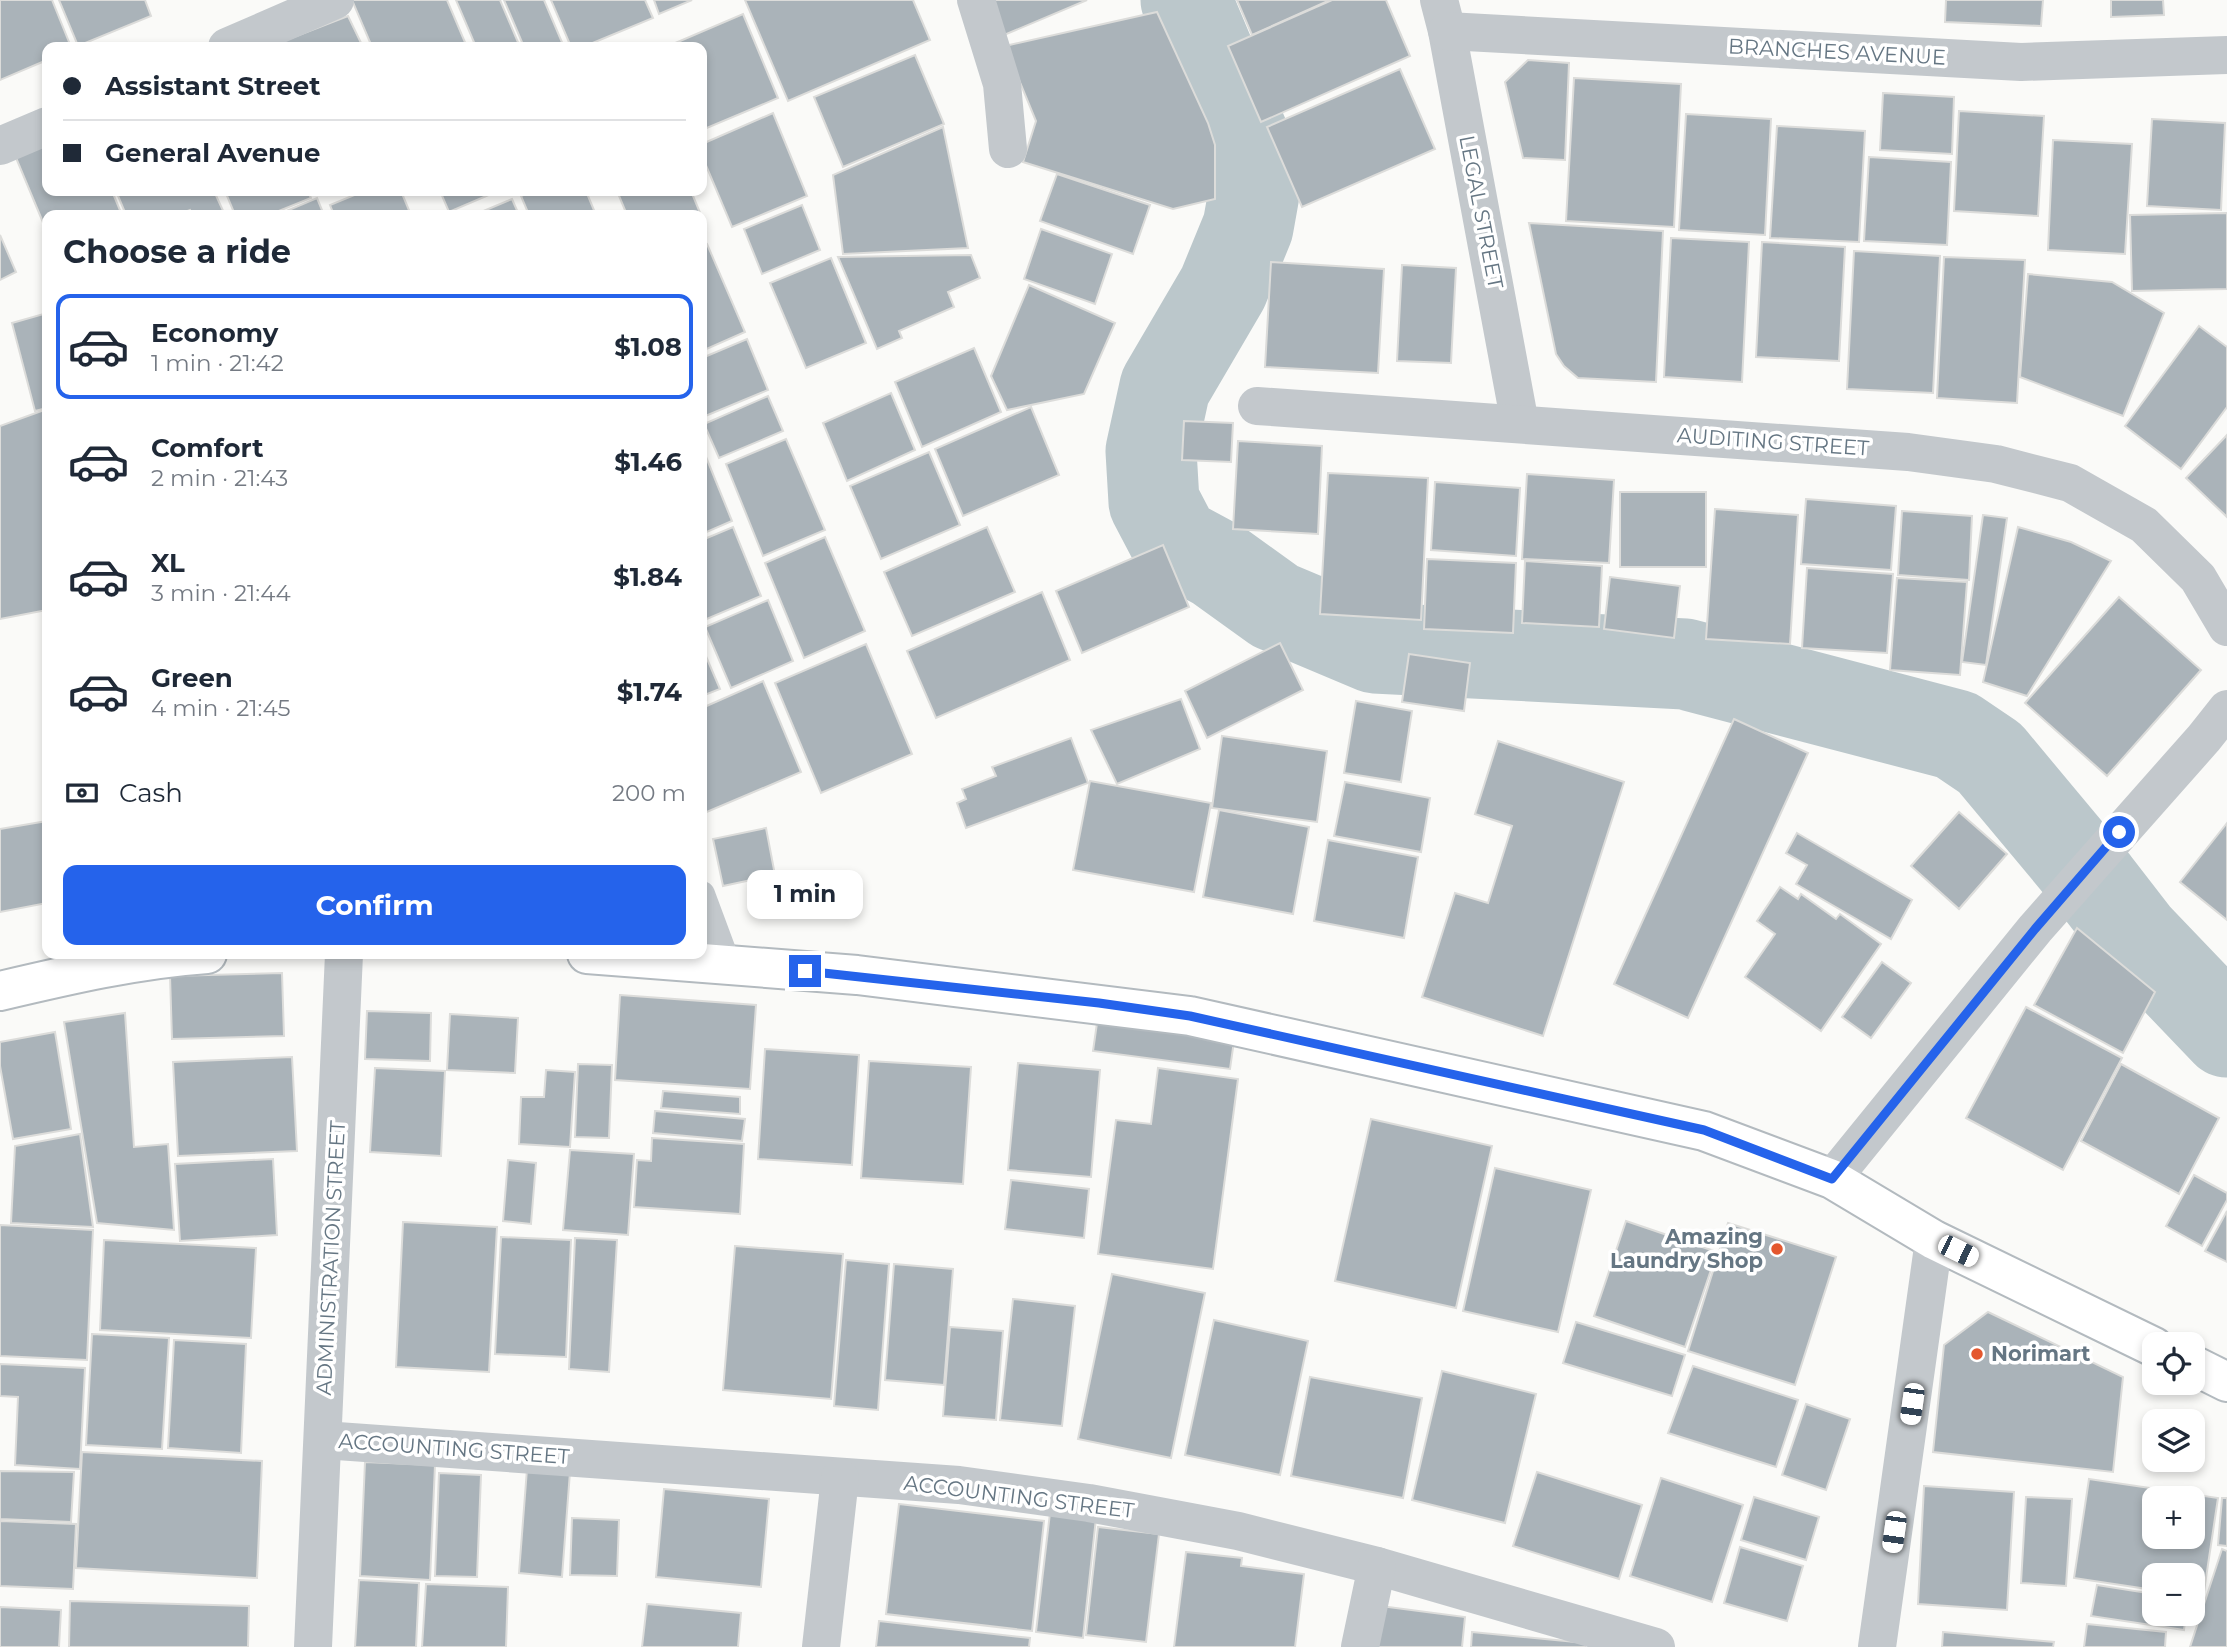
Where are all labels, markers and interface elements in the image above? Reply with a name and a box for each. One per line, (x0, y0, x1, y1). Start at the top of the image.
street label: BRANCHES AVENUE (1728, 33, 1947, 70)
text: Assistant Street (105, 70, 321, 102)
street label: LEGAL STREET (1454, 133, 1509, 291)
text: General Avenue (105, 137, 320, 169)
text: Choose a ride (63, 232, 291, 271)
icon: car (67, 315, 130, 378)
text: Economy (151, 317, 278, 349)
text: $1.08 (614, 331, 682, 363)
text: 1 min · 21:42 (151, 349, 284, 377)
street label: AUDITING STREET (1676, 422, 1870, 461)
icon: car (67, 430, 130, 493)
text: Comfort (151, 432, 263, 464)
text: $1.46 (614, 446, 682, 478)
text: 2 min · 21:43 (151, 464, 288, 492)
icon: car (67, 545, 130, 608)
text: XL (151, 547, 185, 579)
text: $1.84 (613, 561, 682, 593)
text: 3 min · 21:44 (151, 579, 291, 607)
icon: car (67, 660, 130, 723)
text: Green (151, 662, 233, 694)
text: $1.74 (617, 676, 682, 708)
text: 4 min · 21:45 (151, 694, 291, 722)
icon: cash (63, 774, 101, 812)
text: Cash (119, 777, 183, 809)
text: 200 m (612, 779, 686, 807)
route start (2103, 816, 2135, 848)
button: Confirm (63, 865, 686, 945)
callout: 1 min (747, 870, 863, 918)
text: 1 min (774, 880, 836, 908)
route end (789, 955, 821, 987)
street label: ADMINISTRATION STREET (311, 1120, 350, 1396)
place label: Amazing Laundry Shop (1610, 1224, 1763, 1273)
car (1935, 1232, 1982, 1270)
marker: Amazing Laundry Shop (1769, 1241, 1785, 1257)
map controls (2142, 1332, 2205, 1626)
button: locate (2142, 1332, 2205, 1395)
place label: Norimart (1991, 1341, 2091, 1366)
marker: Norimart (1969, 1346, 1985, 1362)
car (1899, 1382, 1926, 1426)
button: layers (2142, 1409, 2205, 1472)
street label: ACCOUNTING STREET (338, 1428, 571, 1469)
street label: ACCOUNTING STREET (903, 1470, 1136, 1523)
button: + (2142, 1486, 2205, 1549)
car (1881, 1510, 1908, 1554)
button: − (2142, 1563, 2205, 1626)

